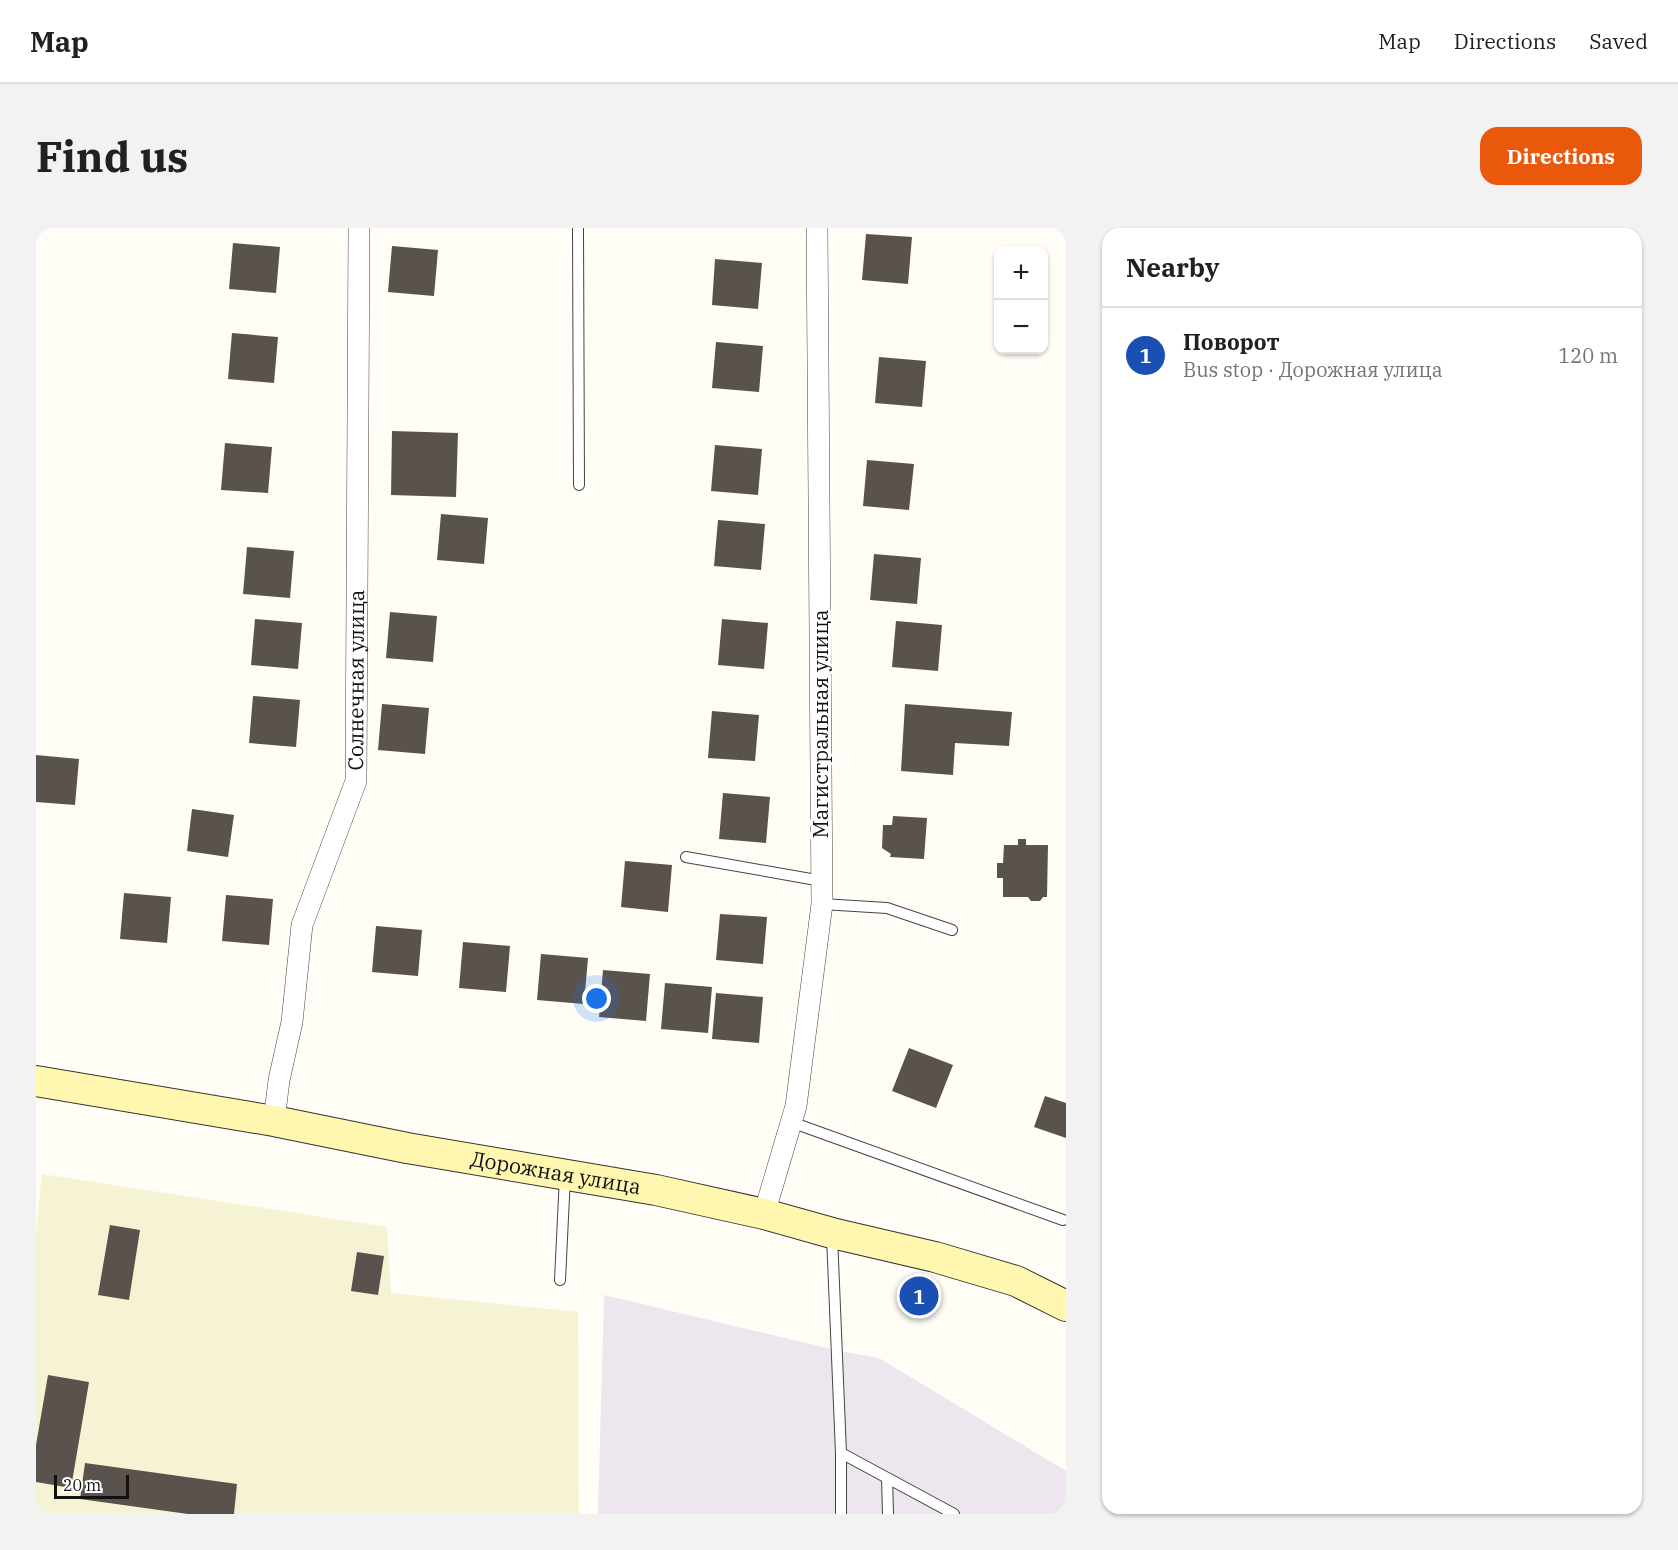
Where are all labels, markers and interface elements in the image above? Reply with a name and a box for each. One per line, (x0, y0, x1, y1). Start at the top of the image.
text: Map (30, 23, 89, 60)
text: Map (1378, 27, 1421, 55)
text: Directions (1454, 27, 1556, 55)
text: Saved (1589, 27, 1648, 55)
button: Directions (1480, 127, 1642, 185)
text: Find us (36, 129, 188, 184)
map controls (994, 246, 1048, 354)
button: + (994, 246, 1048, 300)
text: Nearby (1126, 250, 1220, 284)
button: − (994, 300, 1048, 354)
text: Поворот (1183, 327, 1280, 356)
text: 1 (1140, 342, 1152, 369)
text: 120 m (1558, 342, 1618, 369)
text: Bus stop · Дорожная улица (1183, 356, 1443, 383)
street label: Солнечная улица (341, 590, 370, 770)
street label: Магистральная улица (806, 609, 834, 839)
your location (582, 984, 611, 1013)
street label: Дорожная улица (469, 1144, 643, 1200)
pin: 1 (900, 1274, 938, 1318)
scale bar (54, 1472, 129, 1500)
text: 20 m (63, 1475, 101, 1495)

